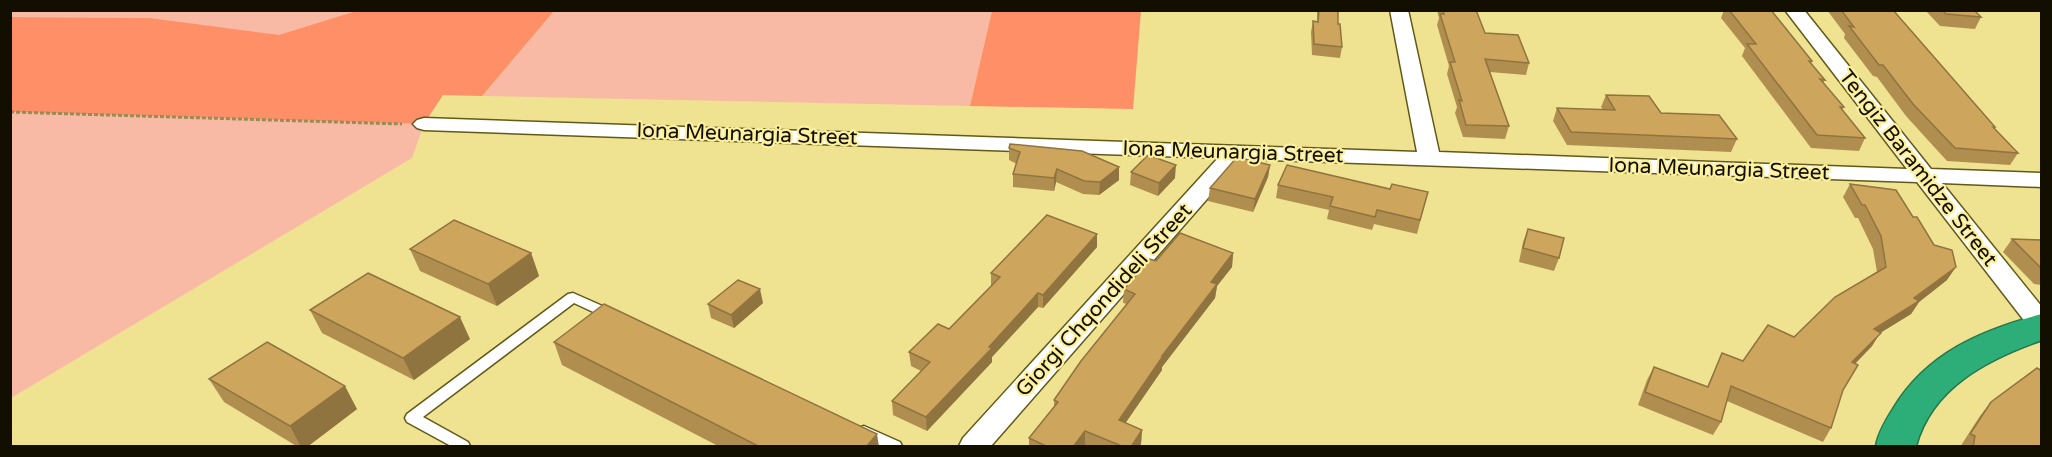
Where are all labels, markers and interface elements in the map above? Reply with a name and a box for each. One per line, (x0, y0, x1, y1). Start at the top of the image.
street label: Tengiz Baramidze Street (1834, 65, 2002, 271)
street label: Iona Meunargia Street (636, 118, 858, 150)
street label: Iona Meunargia Street (1122, 136, 1344, 168)
street label: Iona Meunargia Street (1608, 153, 1830, 185)
street label: Giorgi Chqondideli Street (1011, 198, 1197, 402)

